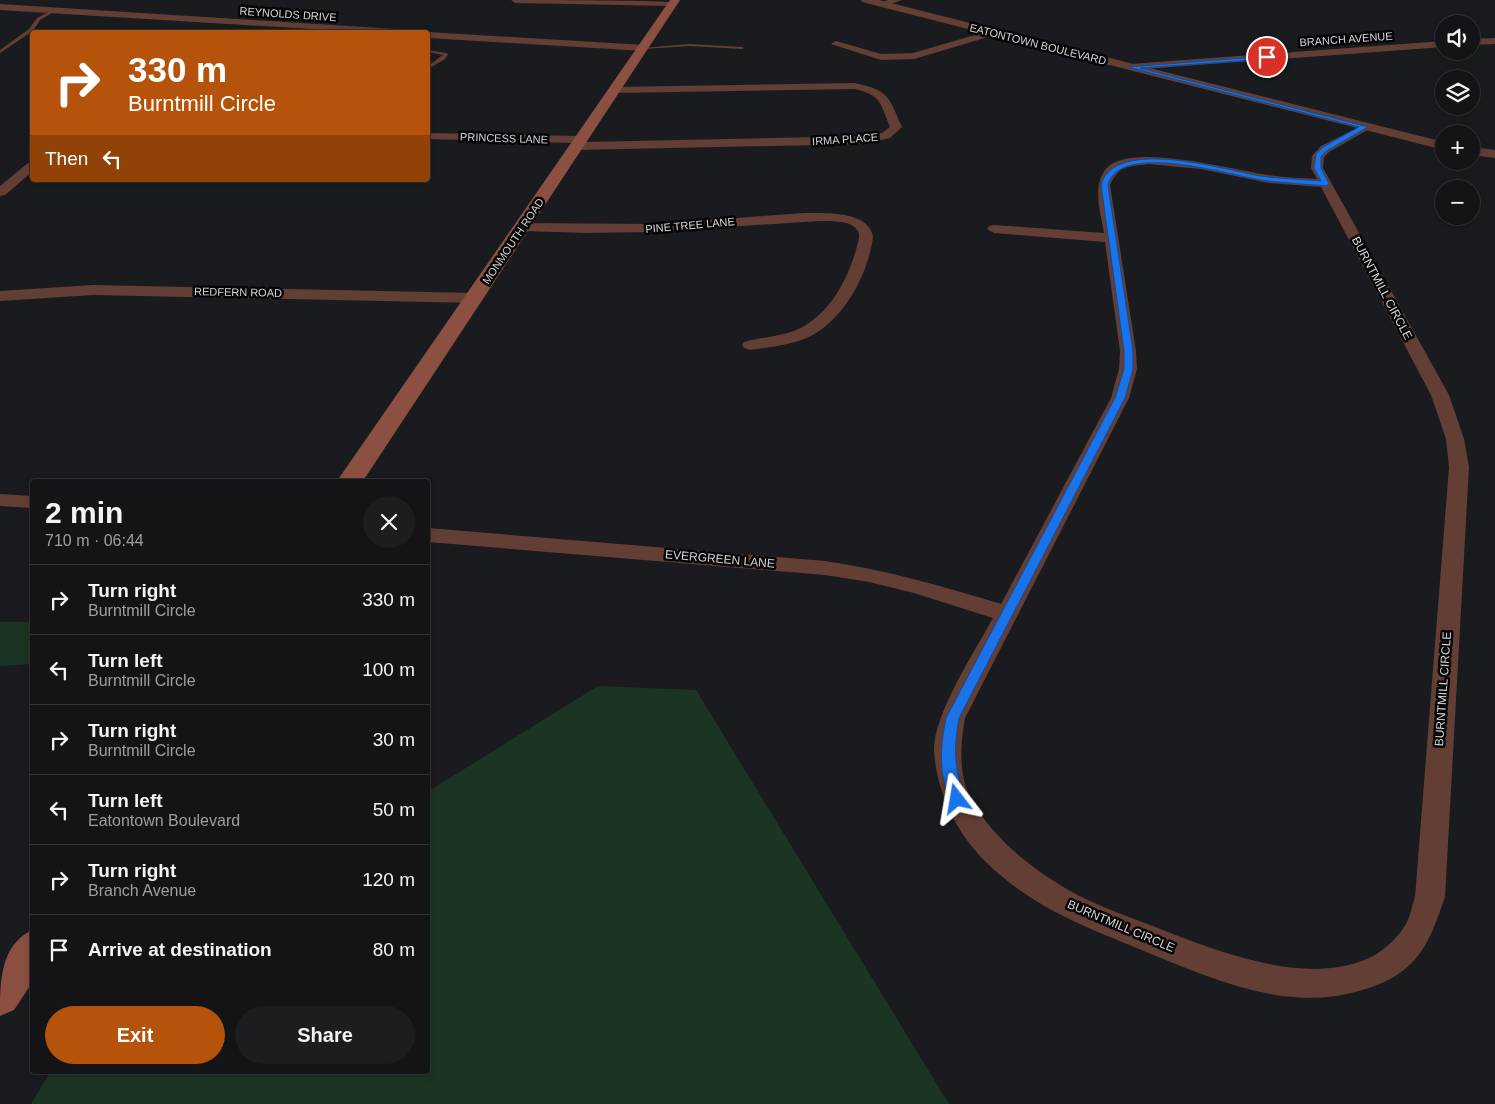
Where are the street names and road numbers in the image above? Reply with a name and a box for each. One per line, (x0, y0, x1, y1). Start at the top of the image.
street label: REYNOLDS DRIVE (239, 5, 337, 23)
street label: EATONTOWN BOULEVARD (968, 21, 1108, 67)
street label: BRANCH AVENUE (1299, 30, 1393, 48)
street label: PRINCESS LANE (460, 130, 548, 146)
street label: IRMA PLACE (812, 131, 878, 147)
street label: MONMOUTH ROAD (480, 196, 546, 286)
street label: PINE TREE LANE (645, 215, 735, 235)
street label: BURNTMILL CIRCLE (1349, 234, 1415, 342)
street label: REDFERN ROAD (194, 285, 282, 299)
street label: EVERGREEN LANE (665, 547, 775, 571)
street label: BURNTMILL CIRCLE (1432, 631, 1454, 747)
street label: BURNTMILL CIRCLE (1065, 897, 1177, 955)

